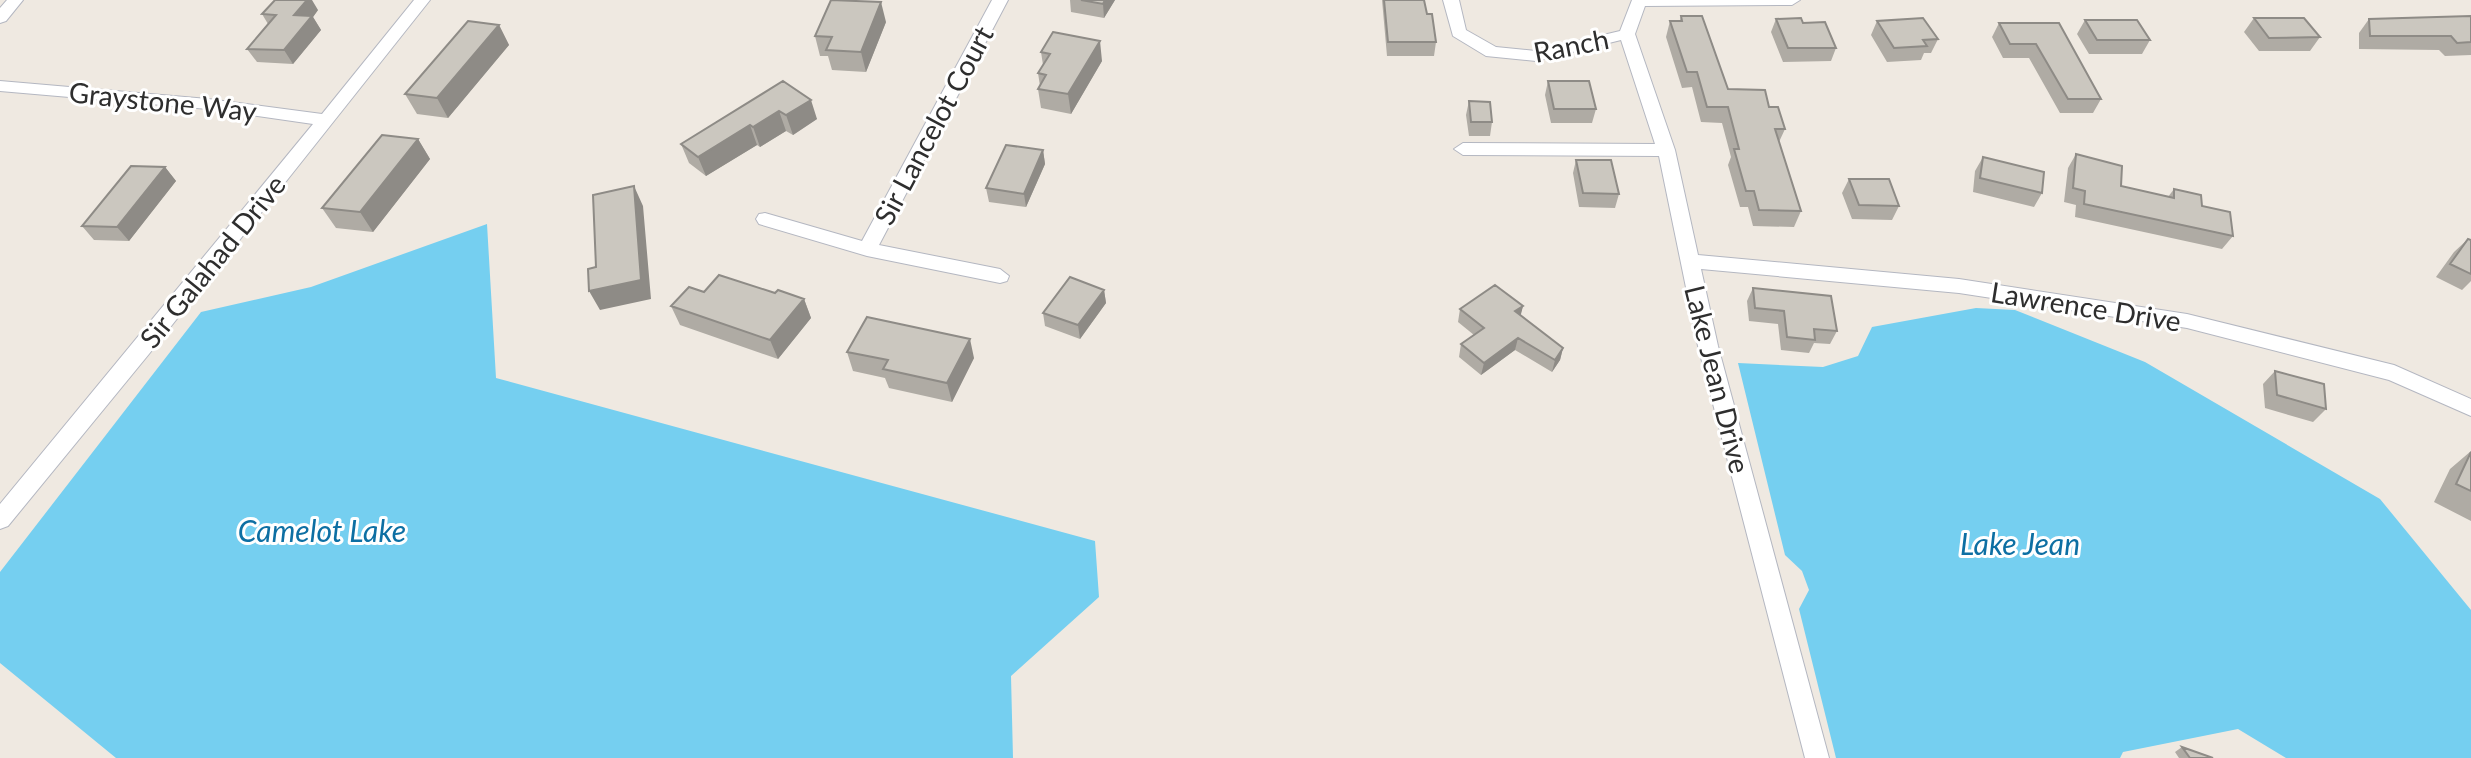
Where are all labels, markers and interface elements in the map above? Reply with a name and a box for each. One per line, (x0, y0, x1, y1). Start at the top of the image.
street label: Sir Lancelot Court (866, 20, 1000, 230)
street label: Ranch (1531, 21, 1611, 69)
street label: Graystone Way (67, 74, 259, 128)
street label: Sir Galahad Drive (132, 168, 292, 354)
street label: Lawrence Drive (1988, 274, 2184, 338)
street label: Lake Jean Drive (1678, 282, 1758, 476)
water label: Camelot Lake (238, 512, 406, 548)
water label: Lake Jean (1960, 525, 2080, 561)

